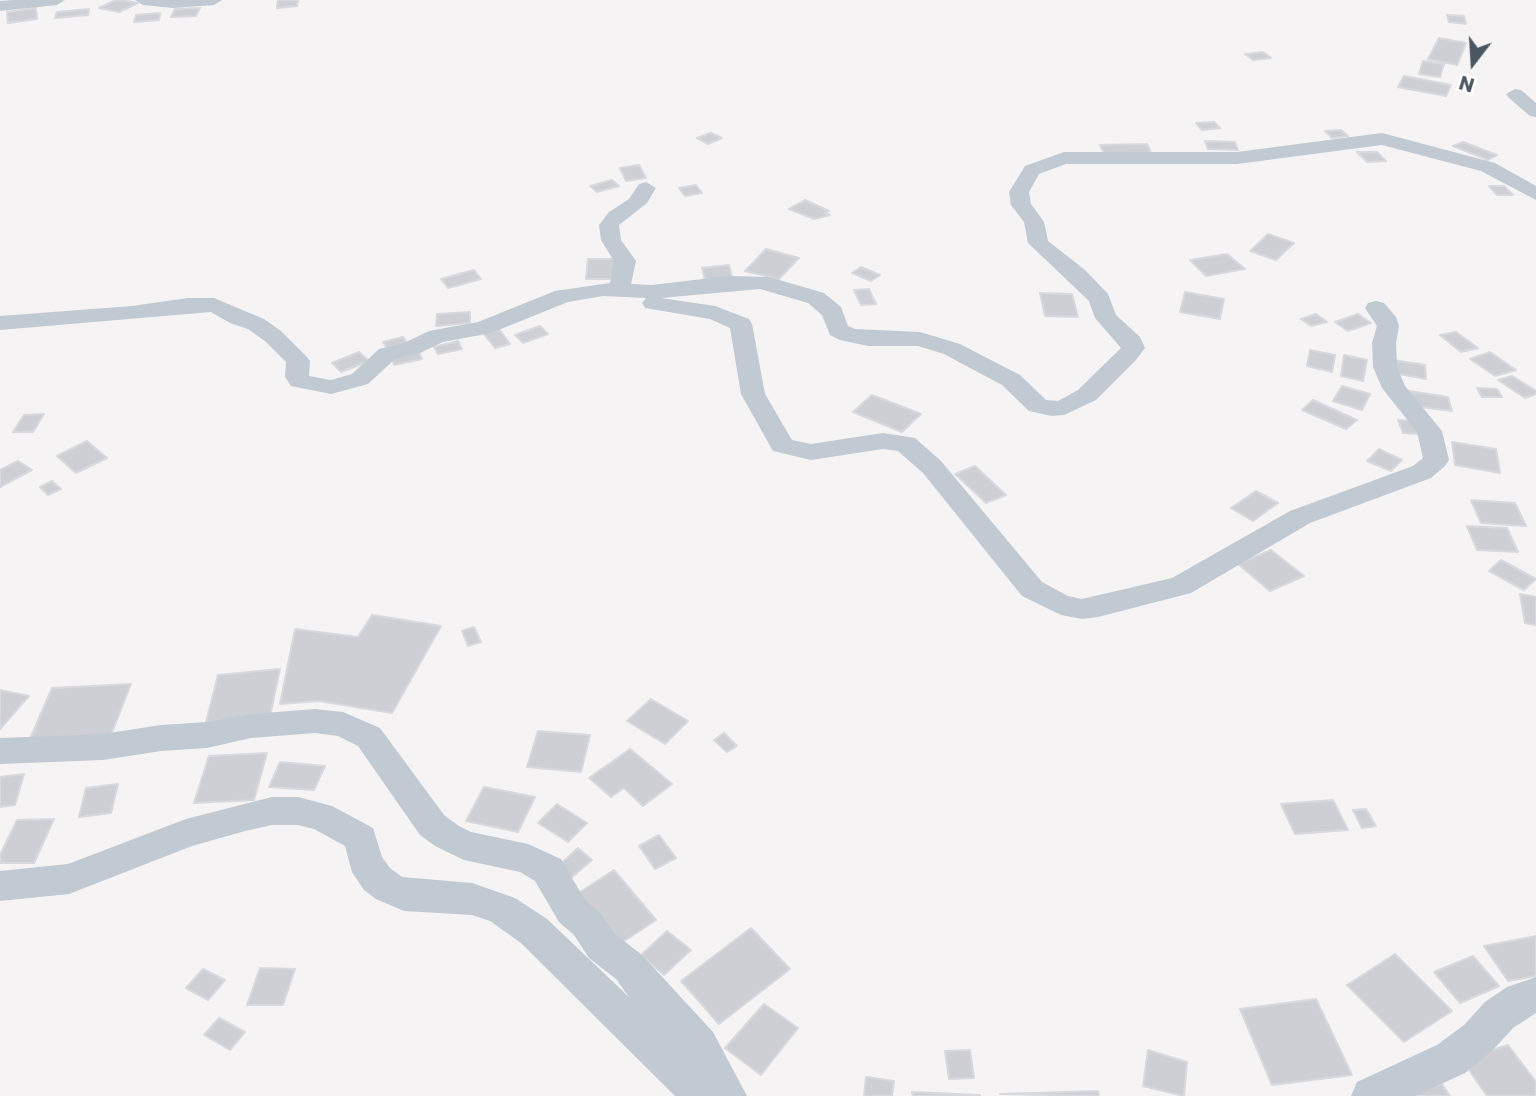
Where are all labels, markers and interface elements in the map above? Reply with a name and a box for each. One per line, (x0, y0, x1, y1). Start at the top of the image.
north arrow (1438, 28, 1508, 98)
text: N (1456, 69, 1478, 99)

